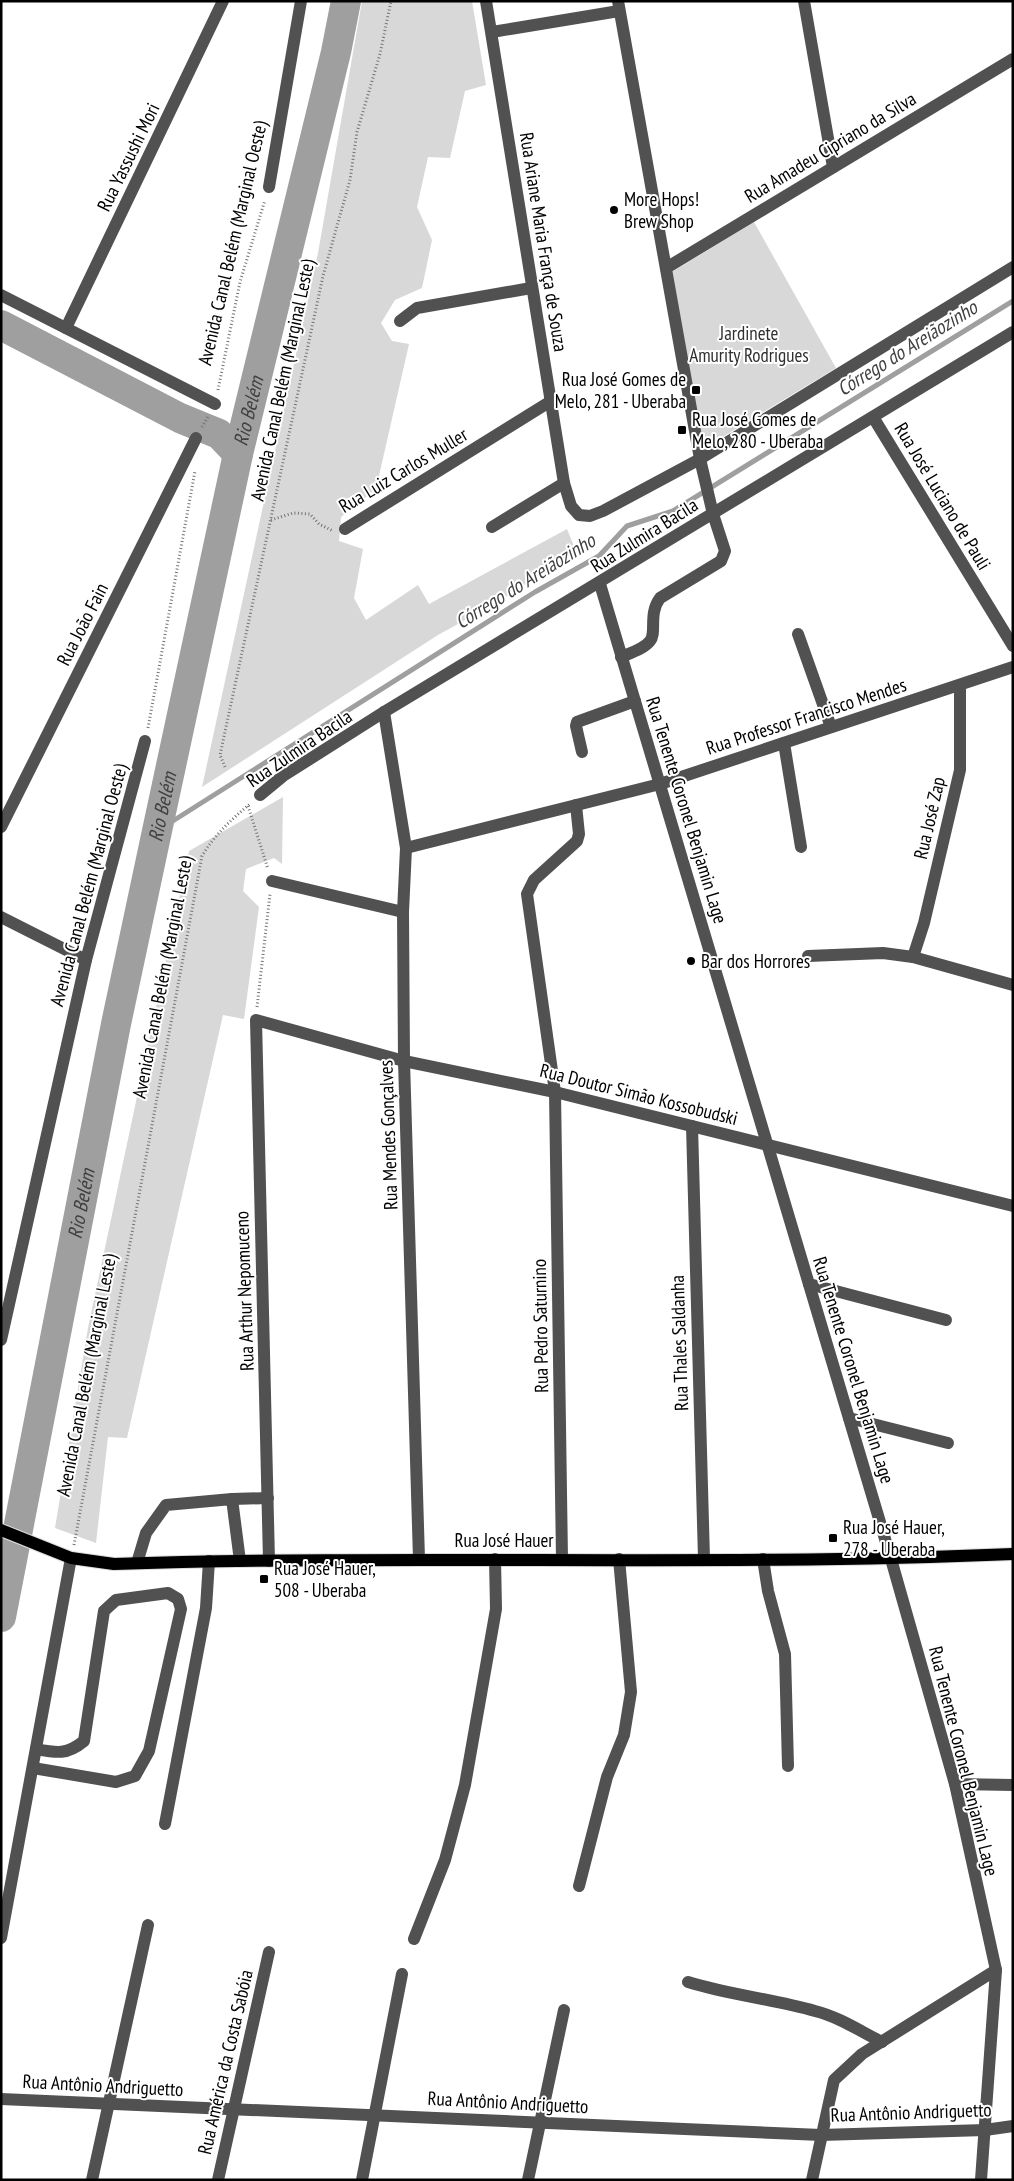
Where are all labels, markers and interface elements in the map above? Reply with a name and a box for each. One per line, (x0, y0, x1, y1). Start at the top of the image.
street label: Rua Amadeu Cipriano da Silva (740, 86, 920, 208)
street label: Rua Yassushi Mori (91, 99, 165, 215)
street label: Avenida Canal Belém (Marginal Oeste) (192, 118, 272, 367)
street label: Rua Ariane Maria França de Souza (515, 131, 573, 353)
place label: More Hops! Brew Shop (624, 187, 699, 233)
marker: More Hops! Brew Shop (608, 204, 620, 216)
street label: Avenida Canal Belém (Marginal Leste) (245, 256, 319, 503)
water label: Córrego do Areiãozinho (832, 294, 983, 402)
park label: Jardinete Amurity Rodrigues (689, 321, 809, 367)
place label: Rua José Gomes de Melo, 281 - Uberaba (555, 367, 686, 413)
water label: Rio Belém (227, 373, 270, 449)
marker: Rua José Gomes de Melo, 281 - Uberaba (690, 384, 702, 396)
place label: Rua José Gomes de Melo, 280 - Uberaba (692, 407, 823, 453)
street label: Rua José Luciano de Pauli (890, 418, 996, 574)
street label: Rua Luiz Carlos Muller (334, 422, 472, 518)
marker: Rua José Gomes de Melo, 280 - Uberaba (676, 424, 688, 436)
street label: Rua Zulmira Bacila (586, 492, 702, 578)
water label: Córrego do Areiãozinho (450, 527, 601, 635)
street label: Rua João Fain (51, 579, 113, 669)
street label: Rua Professor Francisco Mendes (703, 672, 909, 760)
street label: Rua Tenente Coronel Benjamin Lage (641, 694, 733, 926)
street label: Rua Zulmira Bacila (242, 704, 356, 792)
street label: Avenida Canal Belém (Marginal Oeste) (44, 761, 132, 1009)
water label: Rio Belém (142, 769, 182, 844)
street label: Rua José Zap (908, 775, 950, 861)
street label: Avenida Canal Belém (Marginal Leste) (127, 853, 197, 1100)
place label: Bar dos Horrores (701, 949, 810, 973)
marker: Bar dos Horrores (685, 955, 697, 967)
street label: Rua Doutor Simão Kossobudski (538, 1058, 740, 1130)
street label: Rua Mendes Gonçalves (373, 1060, 403, 1210)
water label: Rio Belém (62, 1166, 101, 1241)
street label: Rua Arthur Nepomuceno (229, 1211, 259, 1371)
street label: Avenida Canal Belém (Marginal Leste) (51, 1251, 121, 1498)
street label: Rua Tenente Coronel Benjamin Lage (808, 1254, 900, 1486)
street label: Rua Pedro Saturnino (527, 1259, 553, 1393)
street label: Rua Thales Saldanha (665, 1275, 693, 1411)
place label: Rua José Hauer, 278 - Uberaba (843, 1515, 945, 1561)
street label: Rua José Hauer (454, 1528, 554, 1552)
marker: Rua José Hauer, 278 - Uberaba (827, 1532, 839, 1544)
place label: Rua José Hauer, 508 - Uberaba (274, 1556, 376, 1602)
marker: Rua José Hauer, 508 - Uberaba (258, 1573, 270, 1585)
street label: Rua Tenente Coronel Benjamin Lage (924, 1644, 1004, 1878)
street label: Rua América da Costa Sabóia (192, 1967, 258, 2157)
street label: Rua Antônio Andriguetto (22, 2069, 184, 2101)
street label: Rua Antônio Andriguetto (427, 2086, 589, 2118)
street label: Rua Antônio Andriguetto (830, 2097, 992, 2127)

